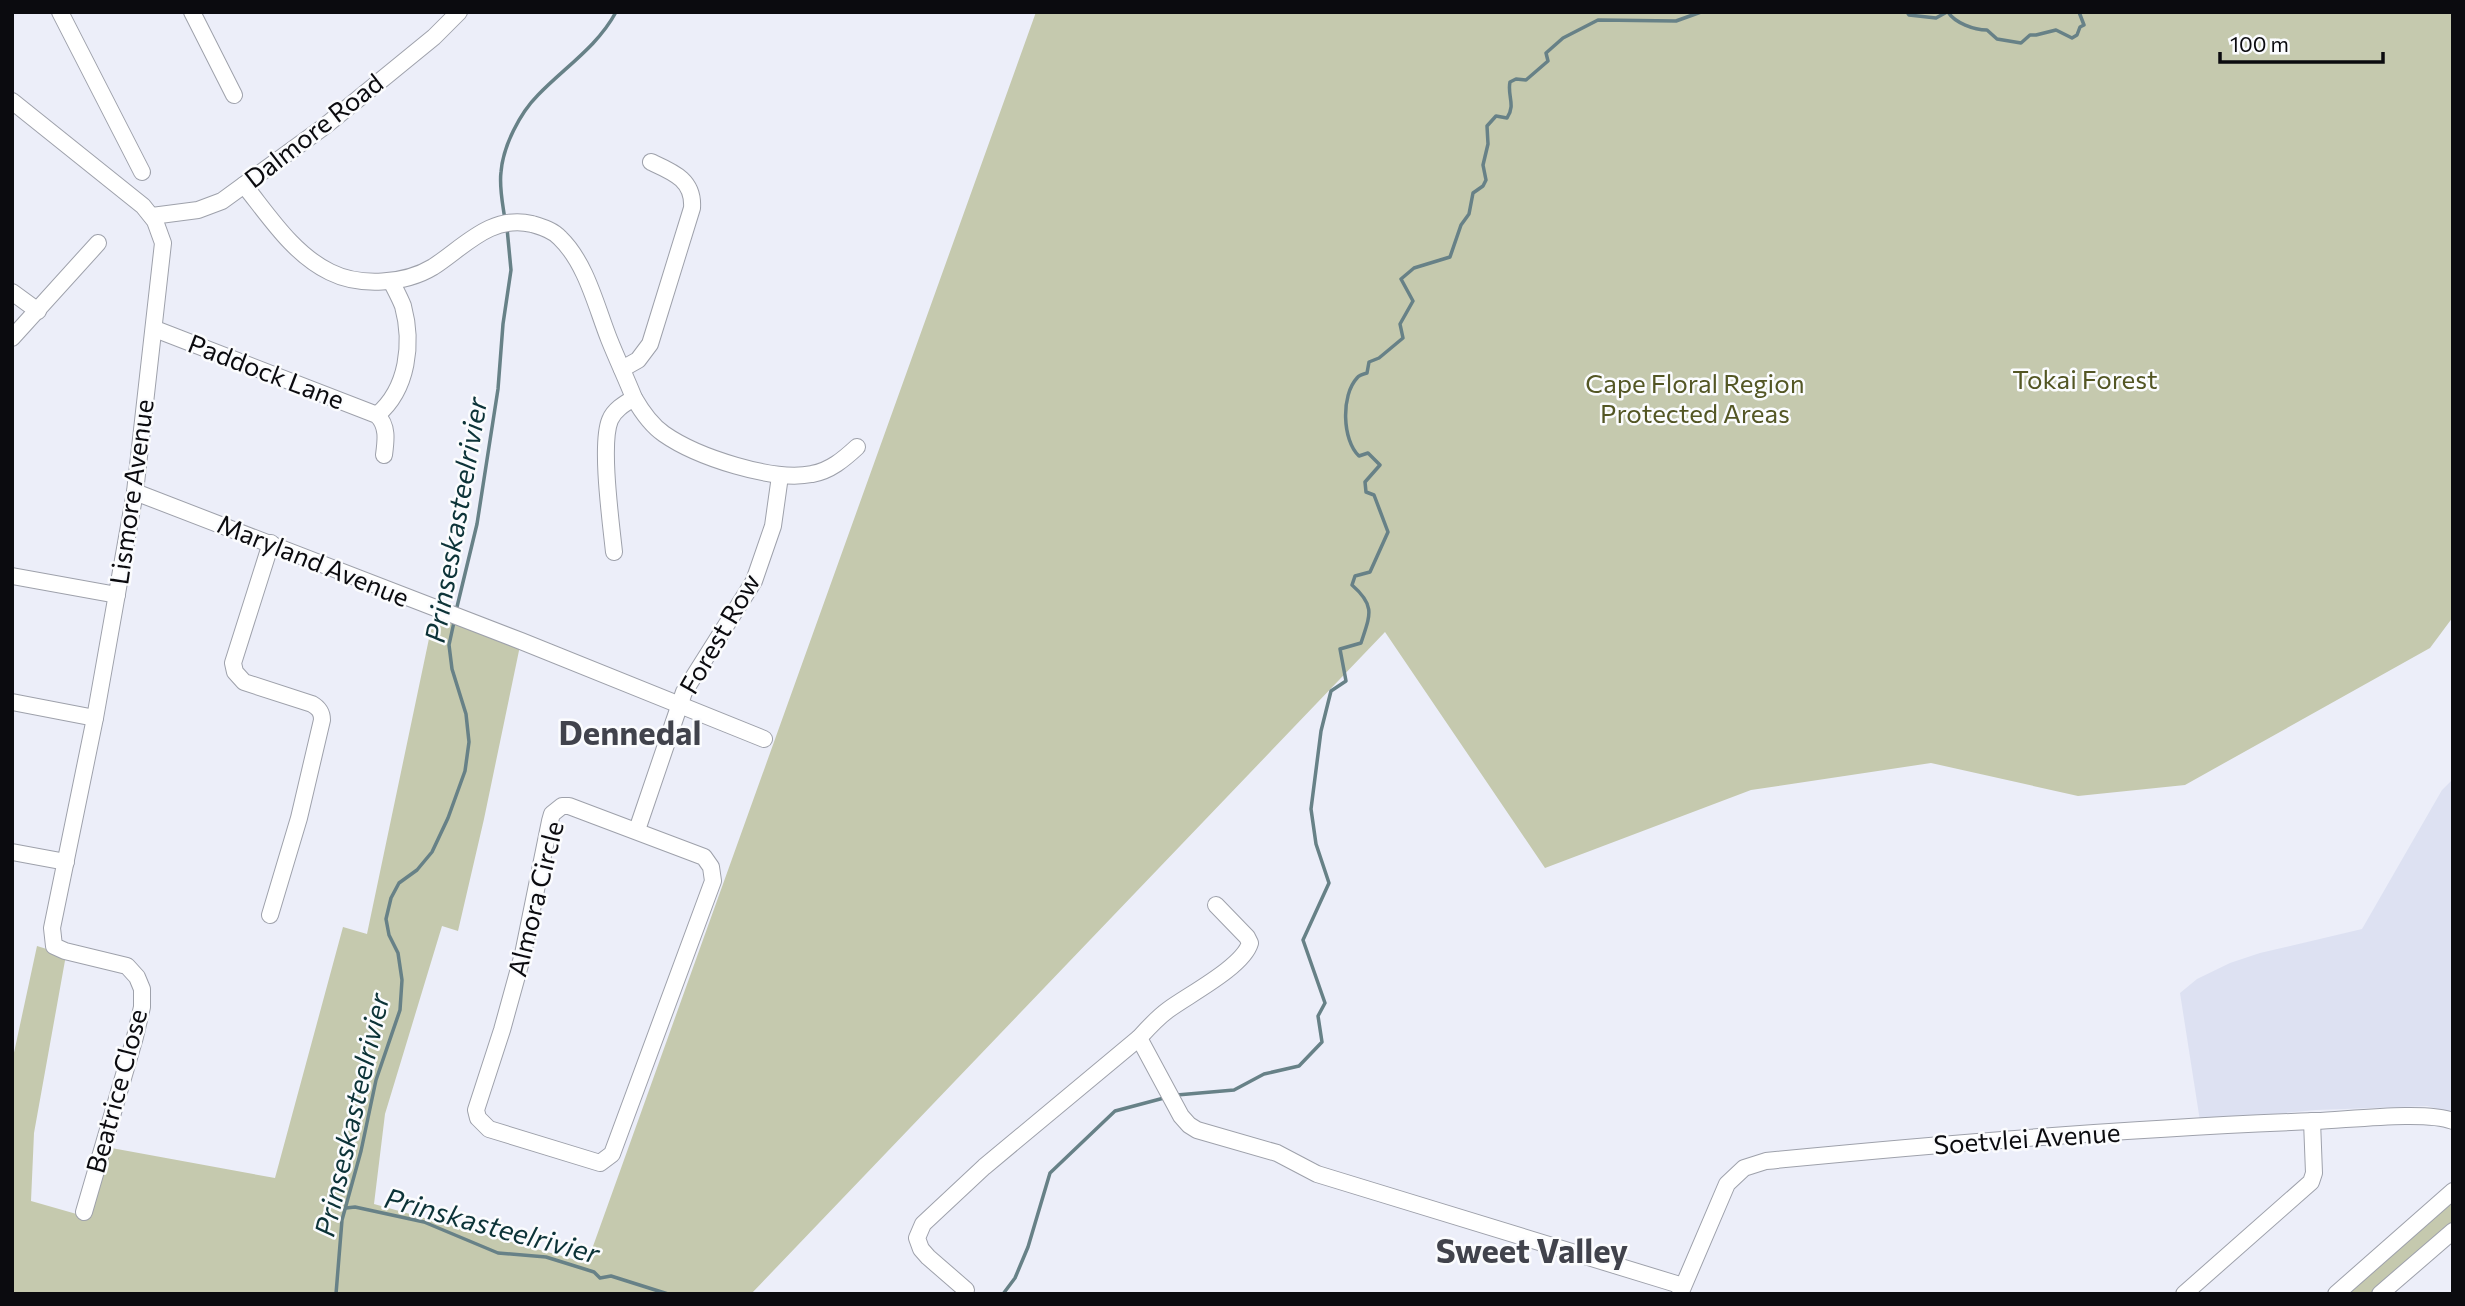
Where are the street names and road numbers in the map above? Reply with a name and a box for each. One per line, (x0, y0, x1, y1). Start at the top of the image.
street label: Dalmore Road (238, 66, 388, 193)
street label: Paddock Lane (184, 327, 349, 415)
street label: Lismore Avenue (102, 397, 159, 586)
street label: Maryland Avenue (213, 507, 414, 612)
street label: Forest Row (672, 568, 766, 699)
street label: Almora Circle (500, 818, 569, 980)
street label: Beatrice Close (79, 1005, 152, 1176)
street label: Soetvlei Avenue (1933, 1116, 2121, 1159)

